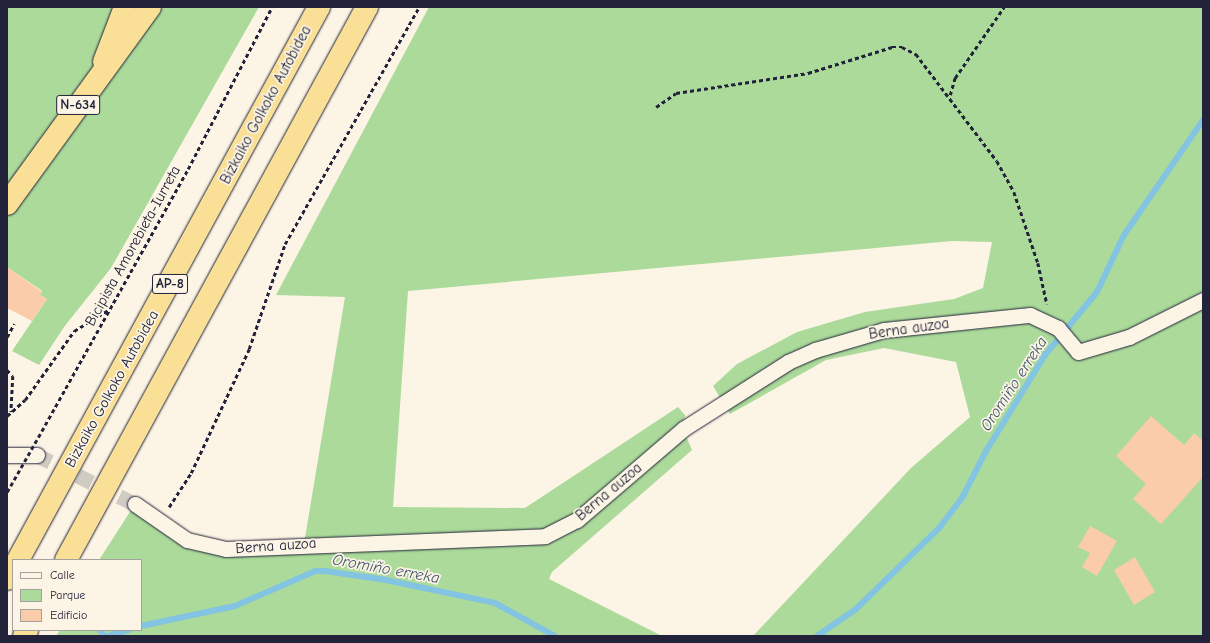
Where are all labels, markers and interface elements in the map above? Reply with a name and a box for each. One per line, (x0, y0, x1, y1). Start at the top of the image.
street label: Bizkaiko Golkoko Autobidea (217, 23, 315, 187)
road number: N-634 (56, 93, 100, 117)
street label: Bicipista Amorebieta-Iurreta (81, 163, 185, 329)
road number: AP-8 (152, 272, 188, 296)
street label: Bizkaiko Golkoko Autobidea (61, 307, 163, 471)
street label: Berna auzoa (868, 314, 950, 344)
water label: Oromiño erreka (976, 333, 1052, 435)
street label: Berna auzoa (572, 459, 646, 525)
street label: Berna auzoa (235, 534, 317, 558)
water label: Oromiño erreka (331, 550, 441, 588)
legend (12, 559, 142, 631)
text: Calle (50, 568, 75, 582)
text: Parque (50, 588, 85, 602)
text: Edificio (50, 608, 87, 622)

